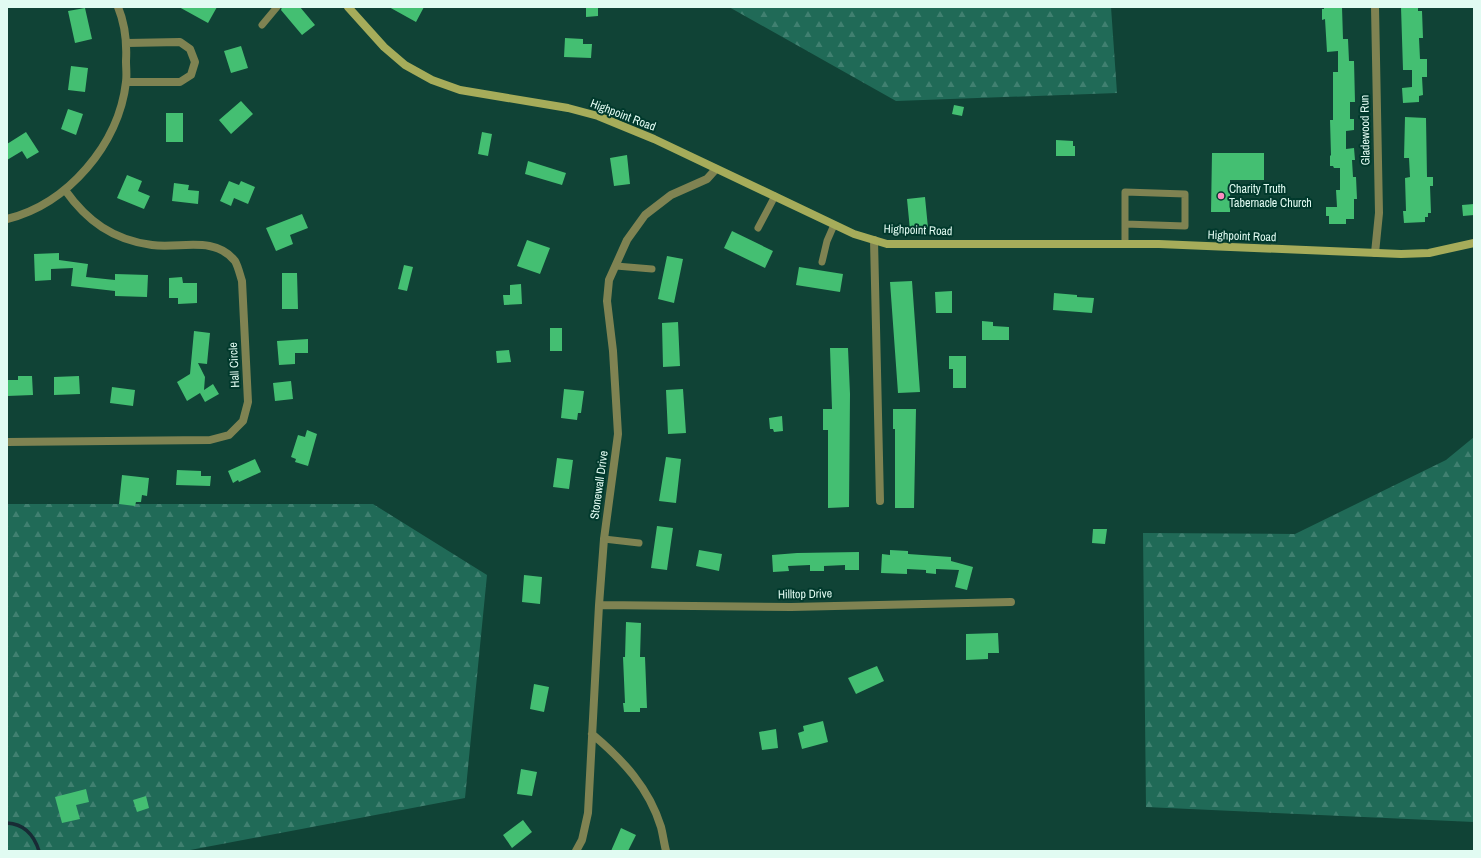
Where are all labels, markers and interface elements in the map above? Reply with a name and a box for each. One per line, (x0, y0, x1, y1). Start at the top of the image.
street label: Highpoint Road (588, 95, 658, 135)
street label: Gladewood Run (1356, 95, 1374, 165)
place label: Charity Truth Tabernacle Church (1229, 181, 1312, 211)
marker: Charity Truth Tabernacle Church (1216, 191, 1226, 201)
street label: Highpoint Road (883, 221, 953, 239)
street label: Highpoint Road (1207, 227, 1277, 245)
street label: Hall Circle (225, 342, 243, 388)
street label: Stonewall Drive (586, 450, 612, 520)
street label: Hilltop Drive (778, 586, 832, 602)

